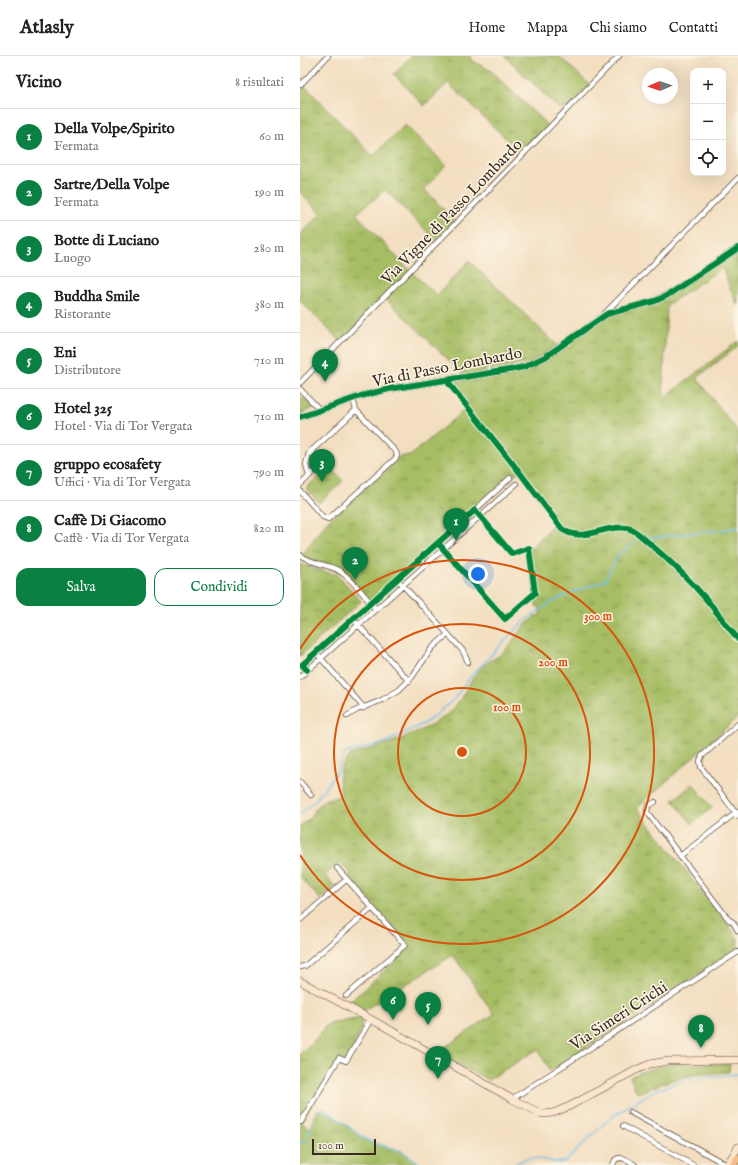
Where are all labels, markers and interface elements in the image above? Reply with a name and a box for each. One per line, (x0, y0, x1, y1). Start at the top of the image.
text: Atlasly (20, 16, 74, 40)
text: Home (469, 19, 505, 37)
text: Mappa (527, 19, 568, 37)
text: Chi siamo (590, 19, 647, 37)
text: Contatti (669, 19, 718, 37)
north arrow (642, 68, 678, 104)
map controls (690, 68, 726, 176)
button: + (690, 68, 726, 104)
text: Vicino (16, 72, 62, 93)
text: 8 risultati (235, 74, 284, 91)
button: − (690, 104, 726, 140)
text: Della Volpe/Spirito (54, 119, 175, 138)
text: 1 (27, 128, 31, 145)
text: 60 m (259, 128, 284, 145)
street label: Via Vigne di Passo Lombardo (377, 135, 527, 290)
text: Fermata (54, 138, 99, 155)
button: locate (690, 140, 726, 176)
text: Sartre/Della Volpe (54, 175, 169, 194)
text: 2 (26, 184, 32, 201)
text: 190 m (254, 184, 284, 201)
text: Fermata (54, 194, 99, 211)
text: Botte di Luciano (54, 231, 159, 250)
text: 3 (27, 240, 31, 257)
text: 280 m (254, 240, 284, 257)
text: Luogo (54, 250, 91, 267)
text: Buddha Smile (54, 287, 140, 306)
text: 4 (26, 296, 32, 313)
text: 380 m (255, 296, 284, 313)
text: Ristorante (54, 306, 111, 323)
text: Eni (54, 343, 76, 362)
street label: Via di Passo Lombardo (370, 344, 524, 392)
pin: 4 (312, 349, 338, 382)
text: 5 (27, 352, 31, 369)
text: 710 m (254, 352, 284, 369)
text: Distributore (54, 362, 121, 379)
text: Hotel 325 (54, 399, 112, 418)
text: 6 (26, 408, 32, 425)
text: 710 m (254, 408, 284, 425)
text: Hotel · Via di Tor Vergata (54, 418, 192, 435)
pin: 3 (309, 449, 335, 482)
text: gruppo ecosafety (54, 455, 161, 474)
text: 7 (26, 464, 32, 481)
text: 790 m (253, 464, 284, 481)
text: Uffici · Via di Tor Vergata (54, 474, 191, 491)
pin: 1 (443, 508, 469, 541)
text: Caffè Di Giacomo (54, 511, 166, 530)
text: 8 (26, 520, 32, 537)
text: 820 m (254, 520, 284, 537)
text: Caffè · Via di Tor Vergata (54, 530, 189, 547)
pin: 2 (342, 547, 368, 580)
your location (468, 564, 488, 584)
button: Salva (16, 568, 146, 606)
button: Condividi (154, 568, 284, 606)
text: 300 m (584, 609, 613, 624)
text: 200 m (538, 655, 568, 670)
text: 100 m (493, 700, 522, 715)
centre of rings (455, 745, 469, 759)
street label: Via Simeri Crichi (566, 978, 672, 1056)
pin: 6 (380, 987, 406, 1020)
pin: 5 (415, 992, 441, 1025)
pin: 8 (688, 1015, 714, 1048)
pin: 7 (425, 1046, 451, 1079)
scale bar (312, 1137, 376, 1156)
text: 100 m (318, 1139, 344, 1153)

